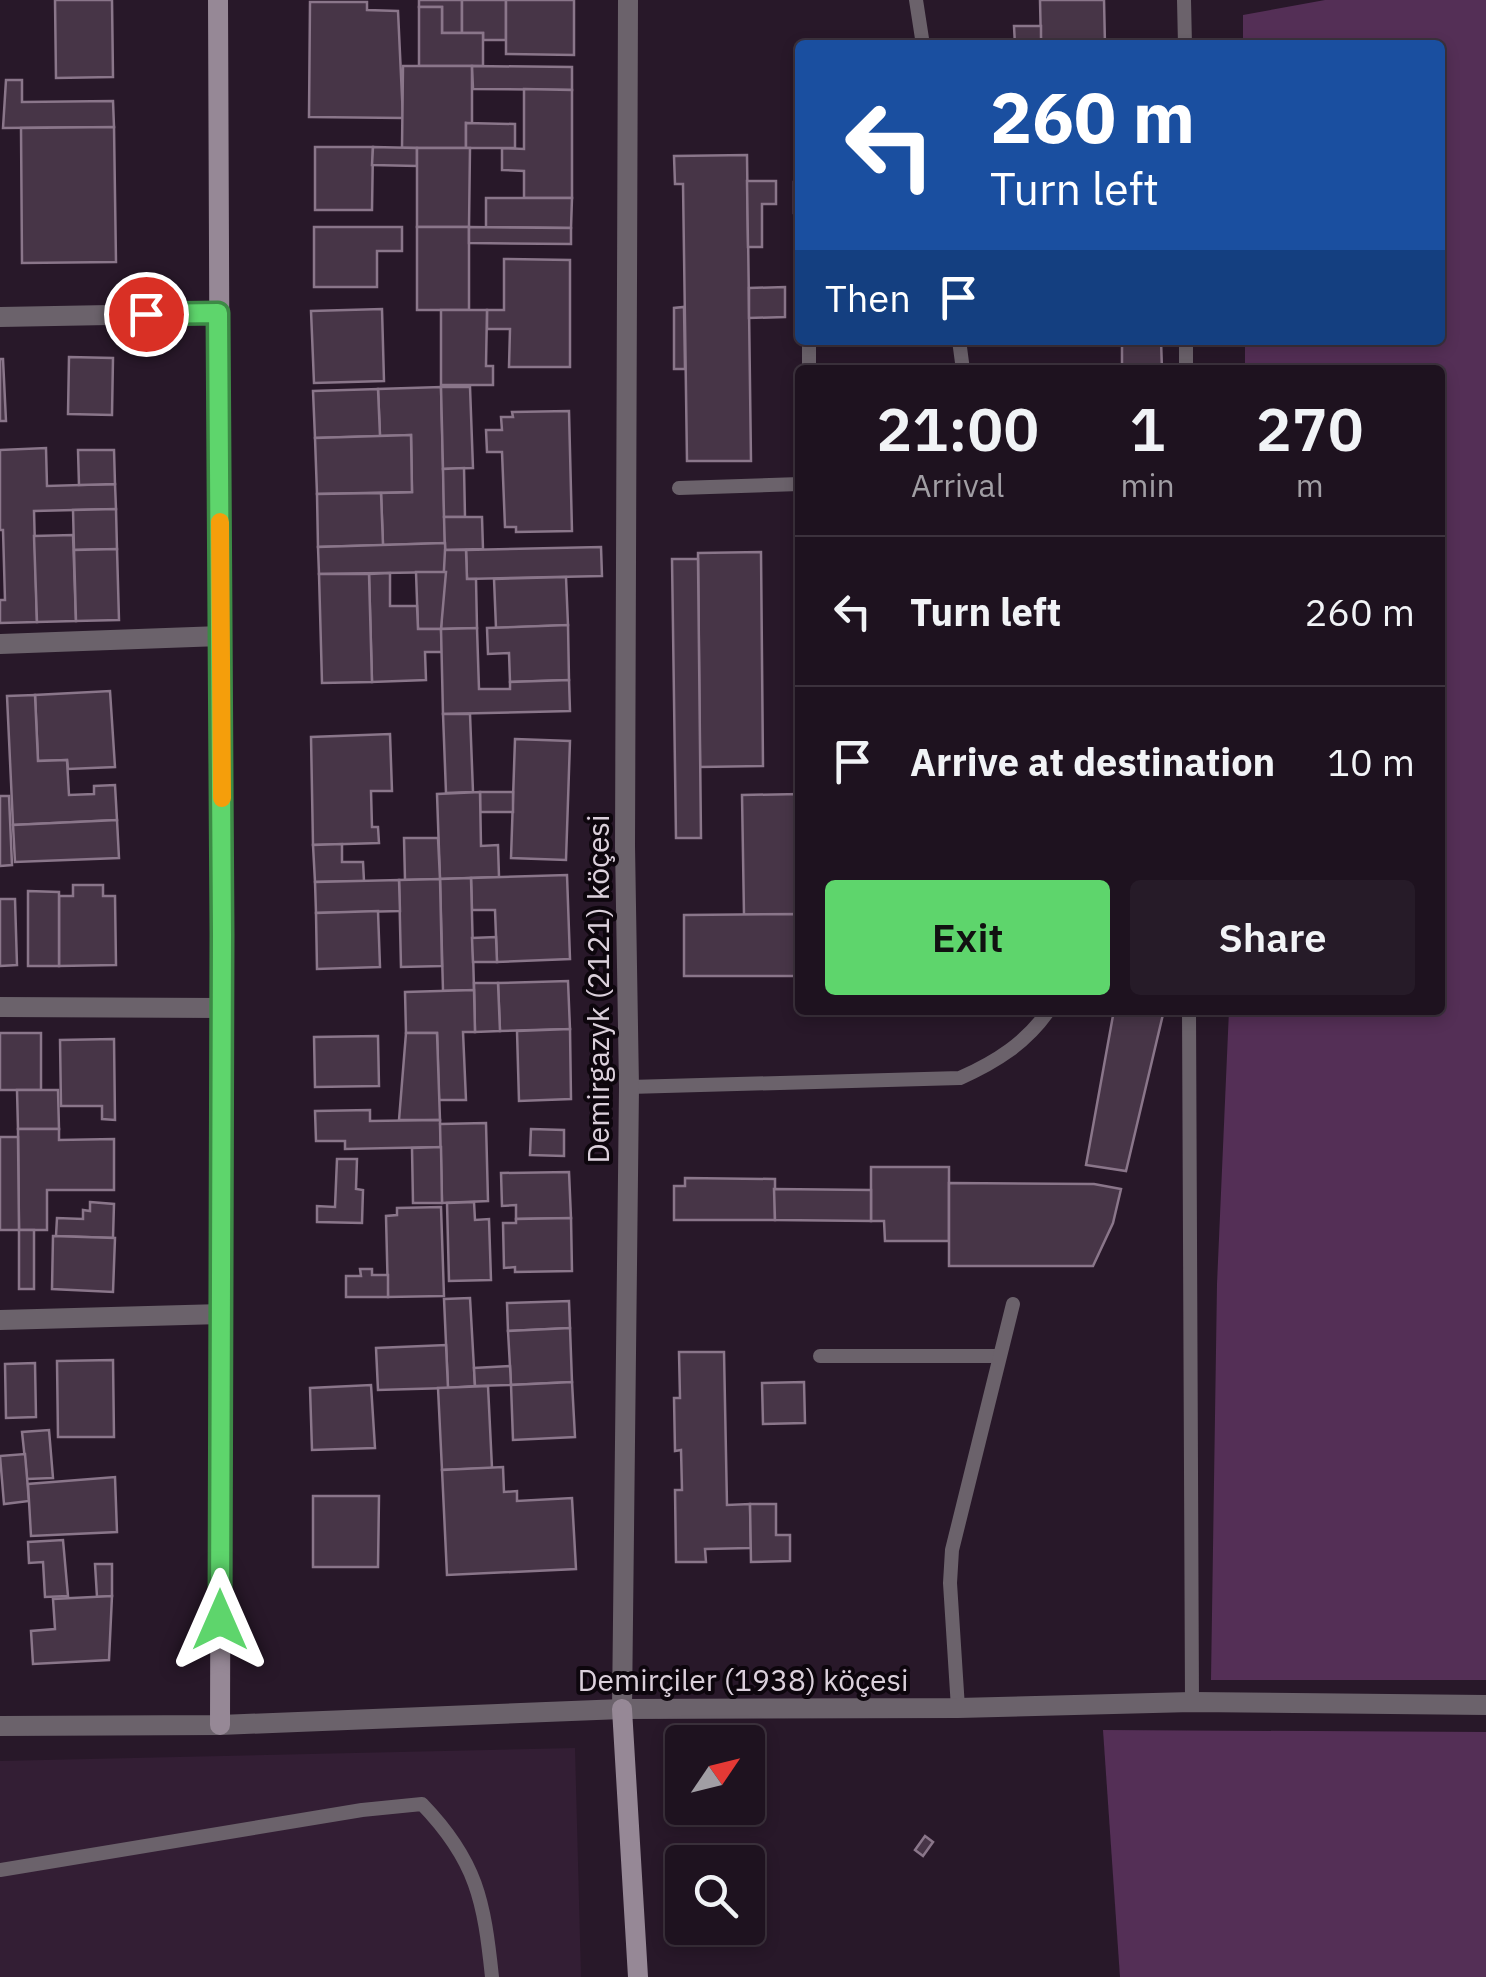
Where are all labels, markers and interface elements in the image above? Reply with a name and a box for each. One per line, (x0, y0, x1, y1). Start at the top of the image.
text: 260 m (990, 71, 1195, 162)
icon: left (825, 80, 955, 210)
text: Turn left (990, 159, 1159, 217)
icon: arrive (931, 270, 986, 325)
pin (104, 272, 189, 357)
text: Then (825, 273, 911, 322)
icon: arrive (119, 287, 174, 342)
text: 21:00 (876, 389, 1039, 468)
text: 1 (1130, 389, 1166, 468)
text: 270 (1256, 389, 1364, 468)
text: Arrival (911, 464, 1004, 506)
text: min (1120, 464, 1175, 506)
text: m (1296, 464, 1324, 506)
icon: left (825, 584, 880, 639)
text: Turn left (910, 587, 1061, 636)
text: 260 m (1304, 587, 1415, 636)
icon: arrive (825, 734, 880, 789)
text: Arrive at destination (910, 737, 1275, 786)
text: 10 m (1327, 737, 1415, 786)
street label: Demirgazyk (2121) köçesi (578, 815, 617, 1163)
button: Exit (825, 880, 1110, 995)
button: Share (1130, 880, 1415, 995)
position arrow (168, 1568, 272, 1672)
street label: Demirçiler (1938) köçesi (577, 1660, 909, 1699)
north arrow (665, 1725, 765, 1825)
map controls (665, 1725, 765, 1945)
button: search (665, 1845, 765, 1945)

